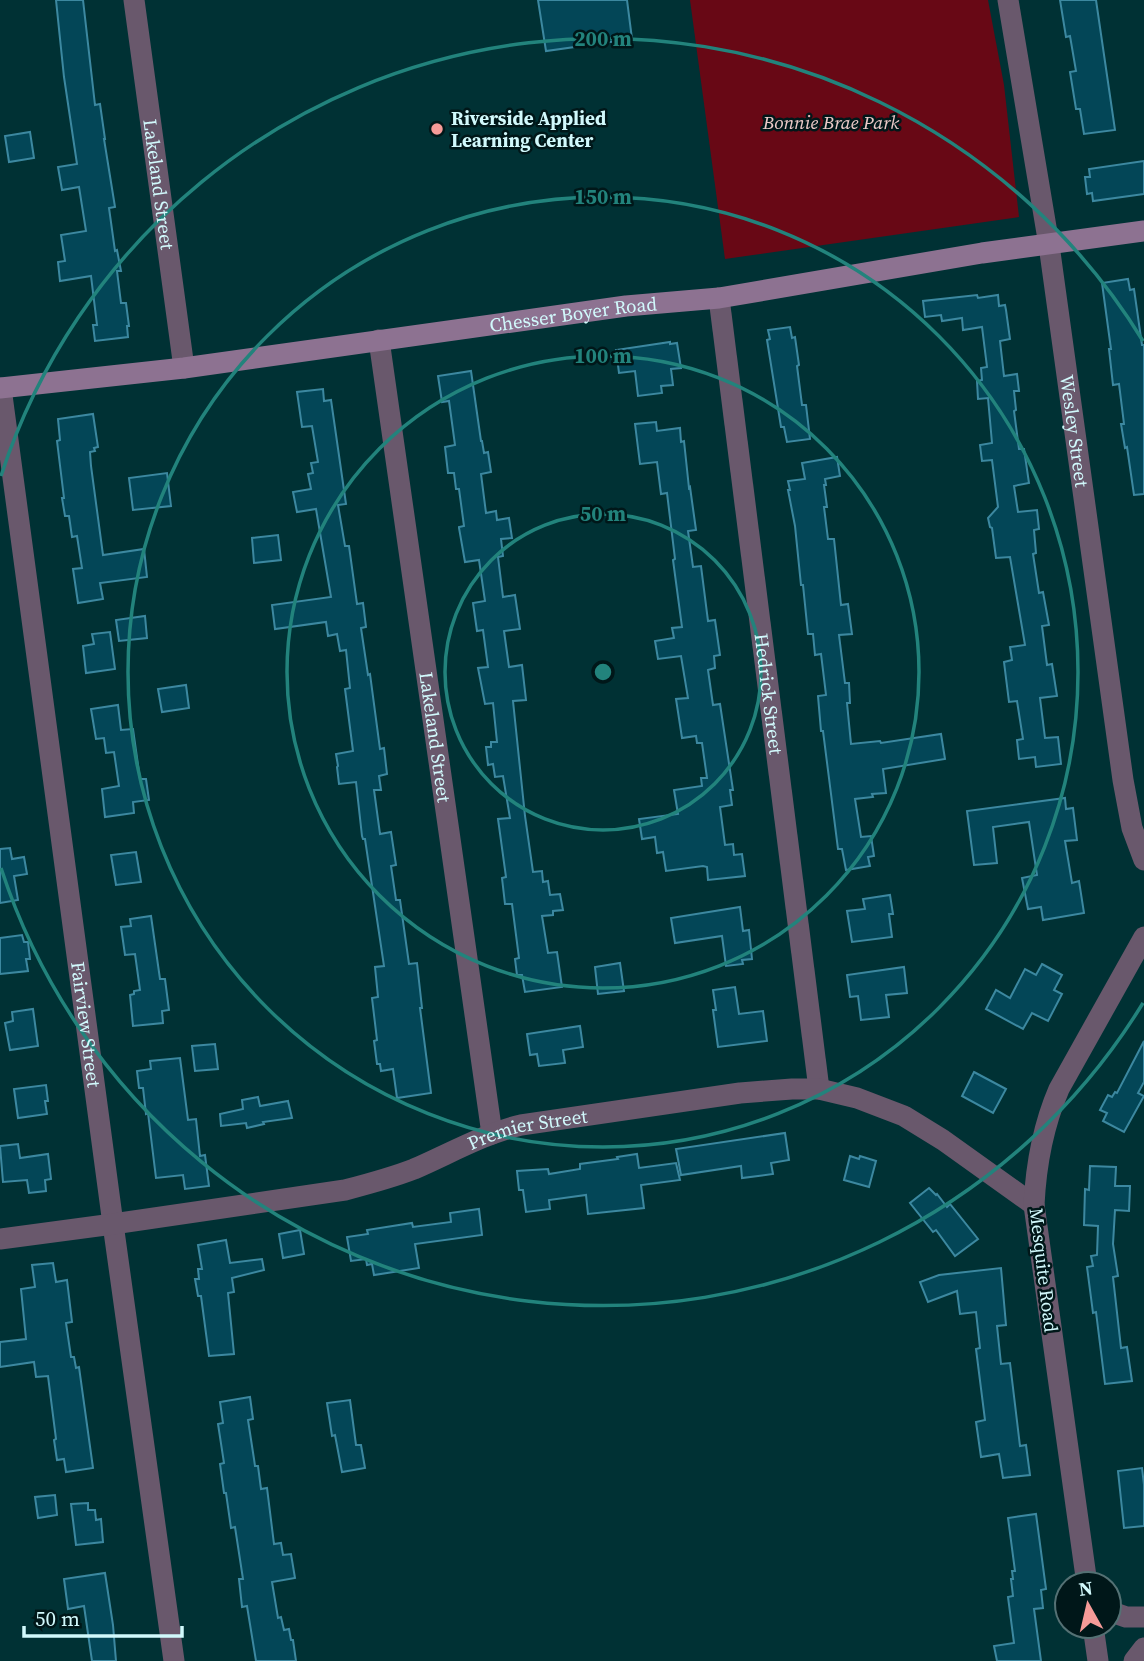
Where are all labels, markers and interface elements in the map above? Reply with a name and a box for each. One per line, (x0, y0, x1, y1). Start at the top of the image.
text: 200 m (574, 24, 632, 53)
place label: Riverside Applied Learning Center (451, 105, 606, 153)
park label: Bonnie Brae Park (762, 109, 899, 135)
street label: Lakeland Street (137, 117, 181, 252)
marker: Riverside Applied Learning Center (429, 121, 445, 137)
text: 150 m (574, 182, 632, 211)
street label: Chesser Boyer Road (488, 290, 658, 338)
text: 100 m (574, 341, 632, 370)
street label: Wesley Street (1054, 373, 1095, 490)
text: 50 m (580, 499, 626, 528)
street label: Hedrick Street (749, 632, 790, 757)
centre of rings (591, 660, 615, 684)
street label: Lakeland Street (413, 670, 458, 805)
street label: Fairview Street (65, 960, 108, 1090)
street label: Premier Street (463, 1102, 590, 1156)
street label: Mesquite Road (1023, 1206, 1065, 1334)
north arrow (1053, 1570, 1123, 1640)
text: N (1077, 1574, 1094, 1602)
scale bar (24, 1594, 182, 1638)
text: 50 m (35, 1604, 80, 1633)

